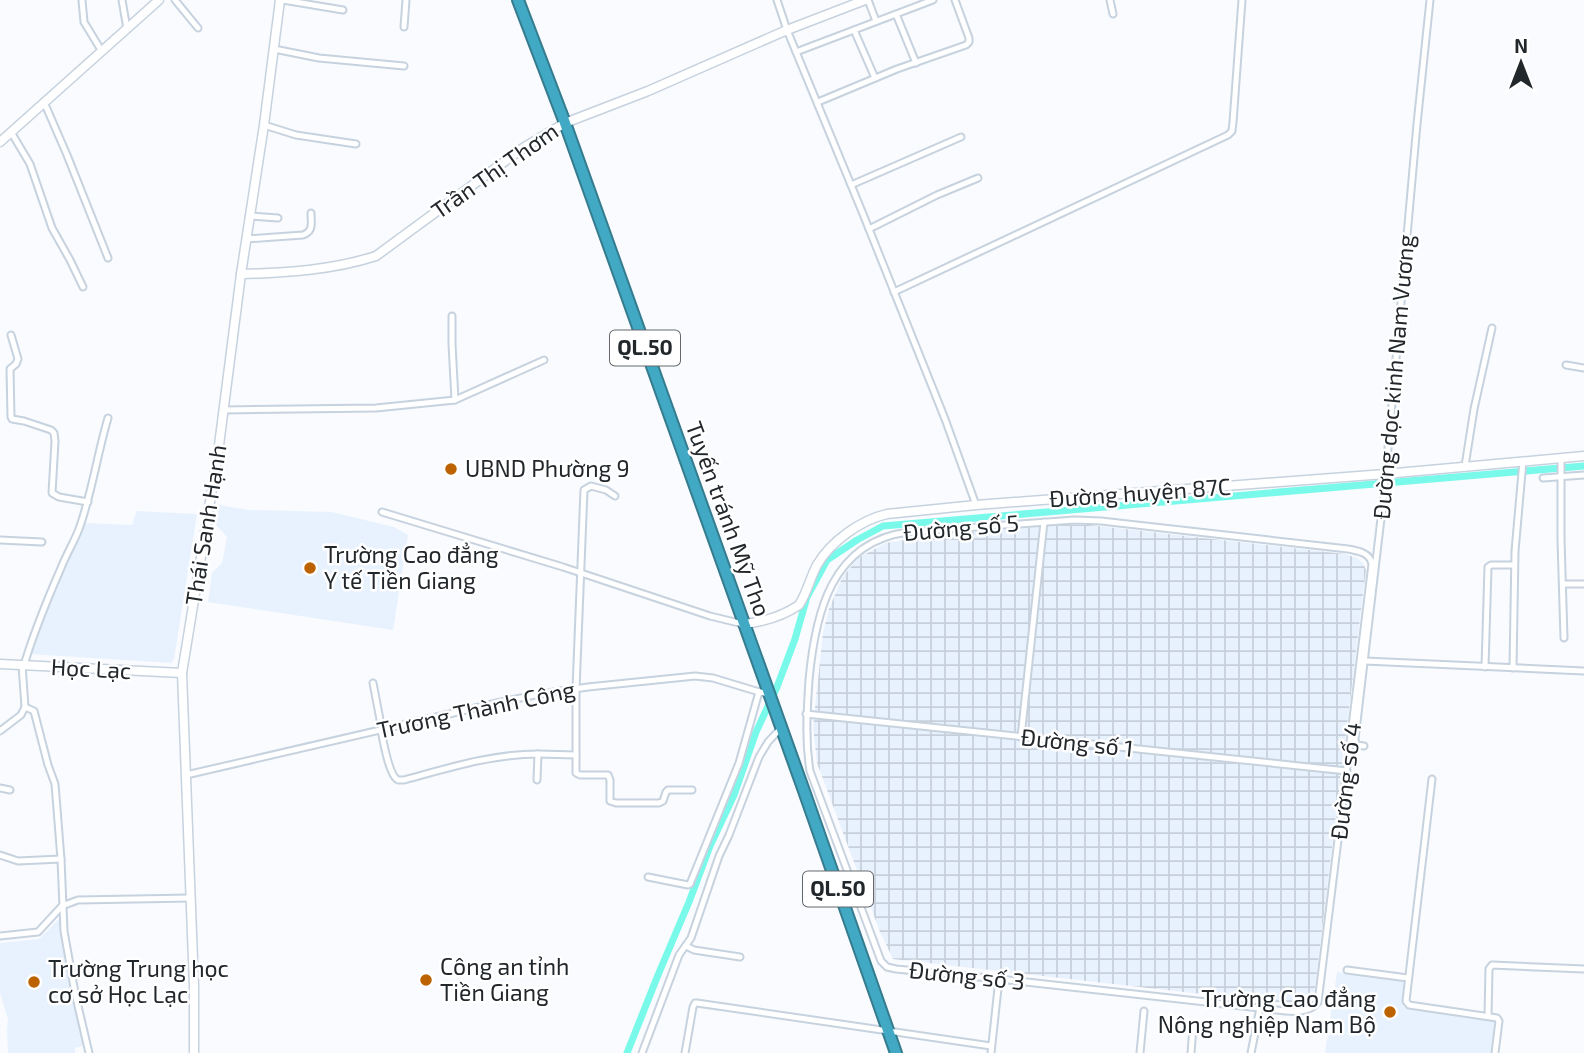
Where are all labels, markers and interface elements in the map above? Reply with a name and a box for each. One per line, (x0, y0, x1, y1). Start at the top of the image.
north arrow (1486, 28, 1556, 98)
text: N (1514, 34, 1528, 57)
street label: Trần Thị Thơm (426, 116, 563, 224)
street label: Đường dọc kinh Nam Vương (1367, 233, 1419, 521)
road number: QL.50 (610, 330, 680, 366)
street label: Tuyến tránh Mỹ Tho (681, 417, 777, 620)
street label: Thái Sanh Hạnh (178, 443, 232, 607)
place label: UBND Phường 9 (465, 454, 630, 482)
marker: UBND Phường 9 (443, 461, 459, 477)
street label: Đường huyện 87C (1048, 472, 1232, 512)
street label: Đường số 5 (902, 508, 1020, 546)
place label: Trường Cao đẳng Y tế Tiền Giang (324, 540, 499, 594)
marker: Trường Cao đẳng Y tế Tiền Giang (302, 560, 318, 576)
street label: Học Lạc (50, 652, 132, 684)
street label: Trương Thành Công (374, 674, 578, 744)
street label: Đường số 4 (1324, 721, 1366, 841)
street label: Đường số 1 (1020, 722, 1135, 762)
road number: QL.50 (803, 872, 873, 906)
place label: Công an tỉnh Tiền Giang (440, 952, 569, 1006)
place label: Trường Trung học cơ sở Học Lạc (48, 954, 229, 1008)
street label: Đường số 3 (908, 955, 1026, 995)
marker: Công an tỉnh Tiền Giang (418, 972, 434, 988)
marker: Trường Trung học cơ sở Học Lạc (26, 974, 42, 990)
place label: Trường Cao đẳng Nông nghiệp Nam Bộ (1158, 984, 1376, 1038)
marker: Trường Cao đẳng Nông nghiệp Nam Bộ (1382, 1004, 1398, 1020)

